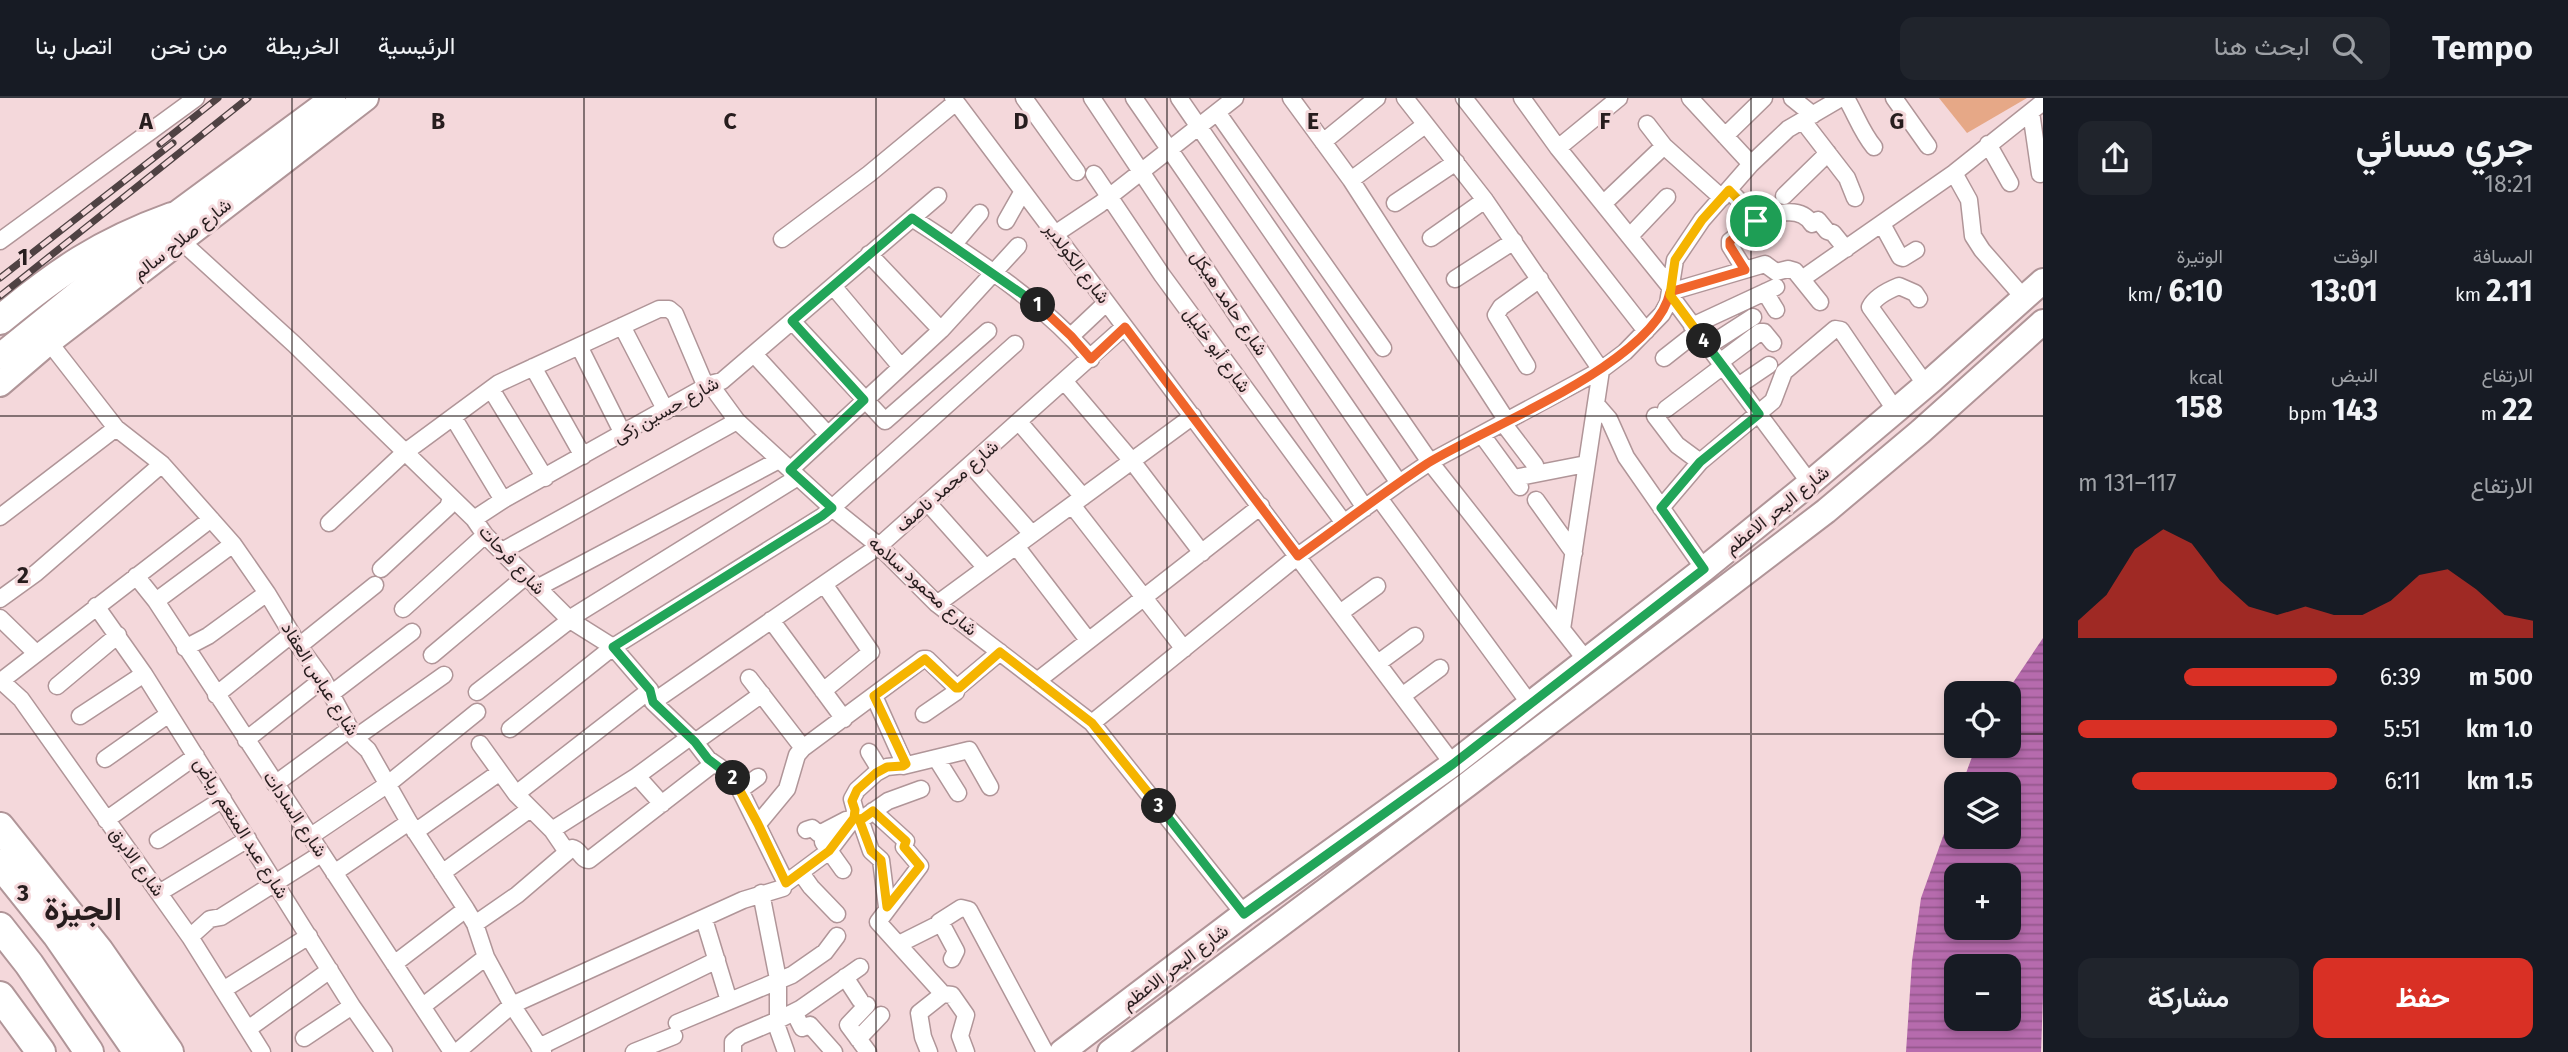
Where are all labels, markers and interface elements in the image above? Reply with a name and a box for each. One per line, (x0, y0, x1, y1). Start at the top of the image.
search box (1900, 17, 2390, 80)
text: Tempo (2432, 28, 2533, 68)
icon: search (2328, 29, 2366, 67)
text: ابحث هنا (2214, 31, 2310, 62)
text: اتصل بنا (35, 32, 112, 60)
text: من نحن (150, 32, 227, 60)
text: الخريطة (265, 32, 340, 60)
text: الرئيسية (378, 32, 455, 60)
text: A (138, 107, 153, 135)
text: B (431, 107, 445, 135)
text: C (723, 107, 737, 135)
text: D (1014, 107, 1029, 135)
text: E (1307, 107, 1319, 135)
text: F (1599, 107, 1611, 135)
text: G (1890, 107, 1904, 135)
button: share (2078, 121, 2152, 195)
text: جري مسائي (2355, 121, 2533, 167)
text: 18:21 (2484, 170, 2533, 198)
pin (1726, 191, 1786, 251)
street label: شارع صلاح سالم (128, 194, 236, 285)
icon: arrive (1737, 202, 1775, 240)
street label: شارع الكولدير (1038, 217, 1115, 308)
text: 1 (18, 243, 28, 271)
text: الوتيرة (2177, 245, 2223, 268)
text: الوقت (2333, 245, 2378, 268)
text: المسافة (2473, 245, 2533, 268)
street label: شارع حامد هيكل (1185, 246, 1272, 360)
text: 6:10 (2168, 273, 2223, 309)
text: 13:01 (2310, 273, 2378, 309)
text: 2.11 (2486, 273, 2533, 309)
text: /km (2127, 283, 2168, 306)
text: km (2455, 283, 2486, 306)
pin: 1 (1020, 288, 1056, 322)
text: 1 (1033, 293, 1042, 316)
street label: شارع أبو خليل (1178, 303, 1255, 398)
pin: 4 (1686, 324, 1722, 358)
text: 4 (1698, 329, 1709, 352)
text: النبض (2331, 364, 2378, 387)
text: الارتفاع (2481, 364, 2533, 387)
text: kcal (2189, 366, 2223, 389)
street label: شارع حسين زكى (609, 372, 723, 449)
text: 158 (2176, 389, 2223, 425)
text: 143 (2332, 392, 2378, 428)
text: 22 (2502, 392, 2533, 428)
text: bpm (2288, 402, 2332, 425)
text: m (2481, 402, 2502, 425)
street label: شارع محمد ناصف (891, 435, 1004, 537)
street label: شارع البحر الاعظم (1720, 461, 1834, 560)
text: 117–131 m (2078, 469, 2176, 497)
text: الارتفاع (2471, 471, 2533, 499)
street label: شارع فرحات (473, 521, 550, 600)
street label: شارع محمود سلامه (863, 531, 982, 641)
text: 2 (17, 561, 29, 589)
street label: شارع عباس العقاد (276, 618, 364, 740)
text: 6:39 (2380, 663, 2421, 691)
text: 500 m (2469, 663, 2533, 691)
map controls (1944, 681, 2021, 1031)
button: locate (1944, 681, 2021, 758)
text: 5:51 (2384, 715, 2421, 743)
text: 1.0 km (2466, 715, 2533, 743)
street label: شارع عبد المنعم رياض (188, 753, 293, 903)
pin: 2 (716, 760, 750, 796)
text: 2 (728, 766, 737, 789)
street label: شارع السادات (257, 767, 332, 862)
text: 6:11 (2385, 767, 2421, 795)
text: 1.5 km (2467, 767, 2533, 795)
button: layers (1944, 772, 2021, 849)
pin: 3 (1142, 788, 1176, 824)
text: 3 (1154, 794, 1163, 817)
street label: شارع الابرق (104, 823, 169, 901)
button: + (1944, 863, 2021, 940)
text: 3 (16, 879, 29, 907)
district label: الجيزة (44, 890, 122, 929)
street label: شارع البحر الاعظم (1117, 920, 1233, 1015)
button: − (1944, 954, 2021, 1031)
button: مشاركة (2078, 958, 2299, 1038)
button: حفظ (2313, 958, 2533, 1038)

